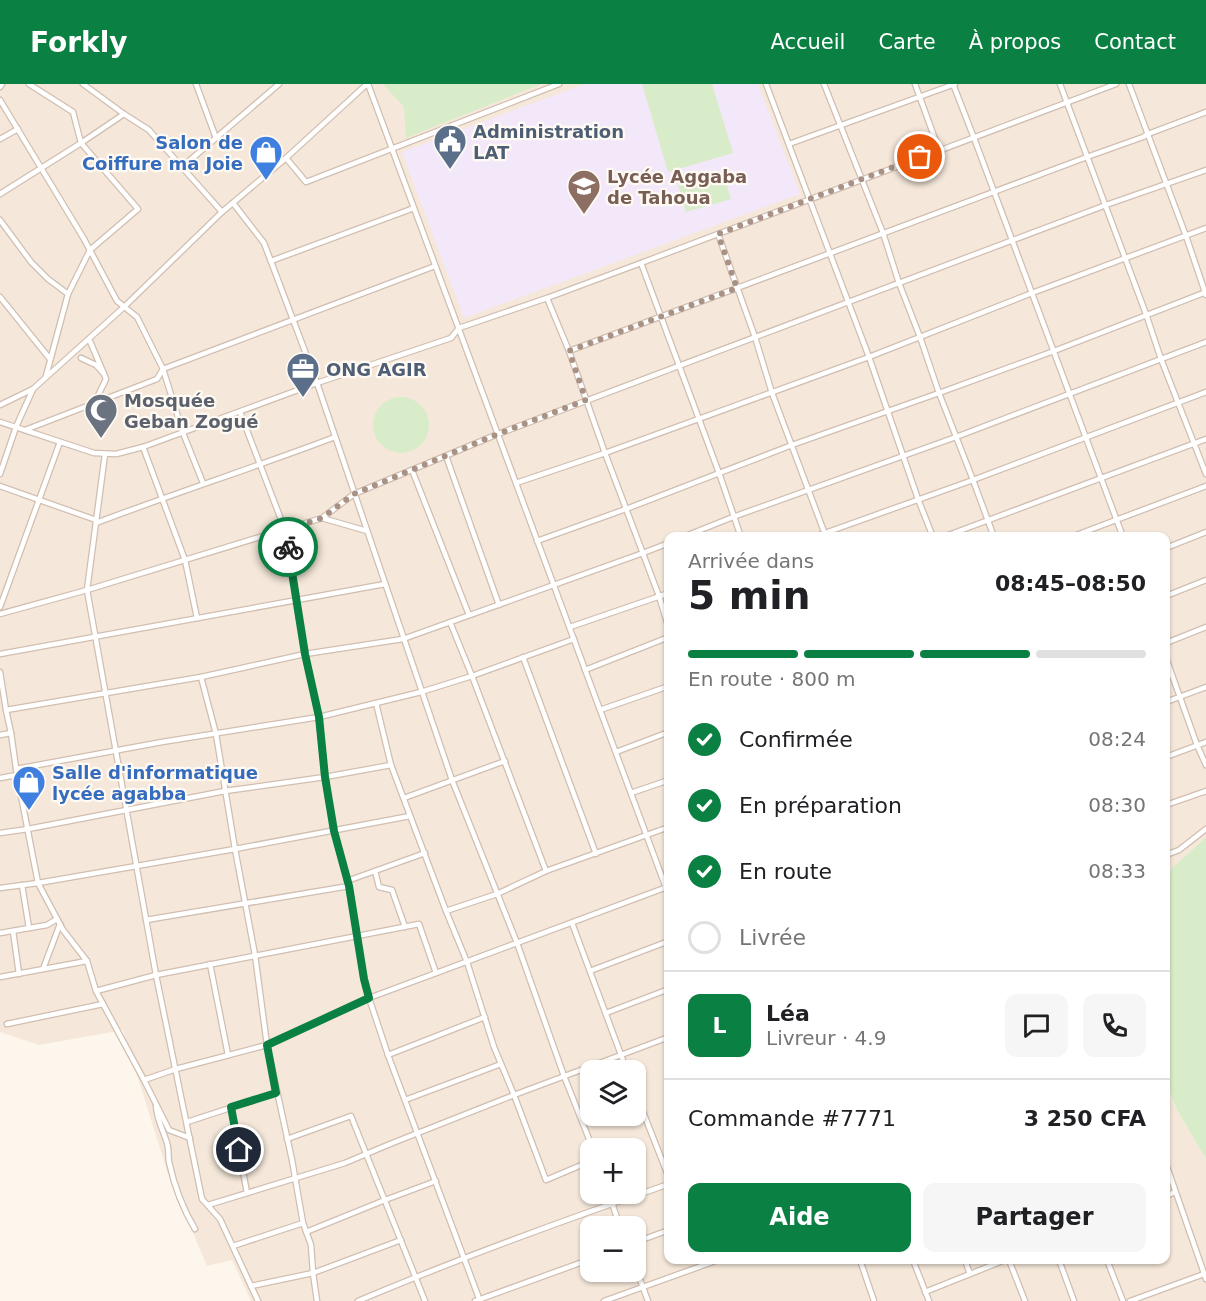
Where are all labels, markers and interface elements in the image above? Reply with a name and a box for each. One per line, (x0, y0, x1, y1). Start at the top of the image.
text: Forkly (30, 26, 128, 59)
text: Accueil (770, 30, 845, 54)
text: Carte (878, 30, 936, 54)
text: À propos (969, 30, 1061, 54)
text: Contact (1094, 30, 1176, 54)
place label: Administration LAT (473, 121, 624, 163)
public building icon: Administration LAT (432, 123, 468, 170)
pin (894, 131, 945, 182)
place label: Salon de Coiffure ma Joie (82, 132, 243, 174)
shop icon: Salon de Coiffure ma Joie (248, 134, 284, 181)
icon: bag (903, 140, 936, 173)
place label: Lycée Aggaba de Tahoua (607, 166, 747, 208)
school or university icon: Lycée Aggaba de Tahoua (566, 168, 602, 215)
office icon: ONG AGIR (285, 351, 321, 398)
place label: ONG AGIR (326, 359, 427, 380)
place label: Mosquée Geban Zogué (124, 390, 258, 432)
mosque icon: Mosquée Geban Zogué (83, 392, 119, 439)
courier (258, 517, 318, 577)
icon: bike (272, 531, 305, 564)
text: Arrivée dans (688, 549, 814, 573)
text: 08:45–08:50 (995, 571, 1146, 596)
text: 5 min (688, 573, 810, 618)
text: En route · 800 m (688, 667, 856, 691)
icon: check (688, 723, 721, 756)
text: Confirmée (739, 727, 853, 752)
text: 08:24 (1088, 727, 1146, 751)
place label: Salle d'informatique lycée agabba (52, 762, 258, 804)
shop icon: Salle d'informatique lycée agabba (11, 764, 47, 811)
icon: check (688, 789, 721, 822)
text: En préparation (739, 793, 902, 818)
text: 08:30 (1088, 793, 1146, 817)
icon: check (688, 855, 721, 888)
text: En route (739, 859, 832, 884)
text: 08:33 (1088, 859, 1146, 883)
text: Livrée (739, 925, 806, 950)
button: chat (1005, 994, 1068, 1057)
button: phone (1083, 994, 1146, 1057)
text: Léa (766, 1001, 810, 1026)
text: L (712, 1013, 727, 1038)
text: Livreur · 4.9 (766, 1026, 886, 1050)
map controls (580, 1060, 646, 1282)
button: layers (580, 1060, 646, 1126)
text: Commande #7771 (688, 1106, 896, 1131)
text: 3 250 CFA (1024, 1106, 1146, 1131)
pin (213, 1124, 264, 1175)
icon: home (222, 1133, 255, 1166)
button: + (580, 1138, 646, 1204)
button: Aide (688, 1183, 911, 1252)
button: Partager (923, 1183, 1146, 1252)
button: − (580, 1216, 646, 1282)

